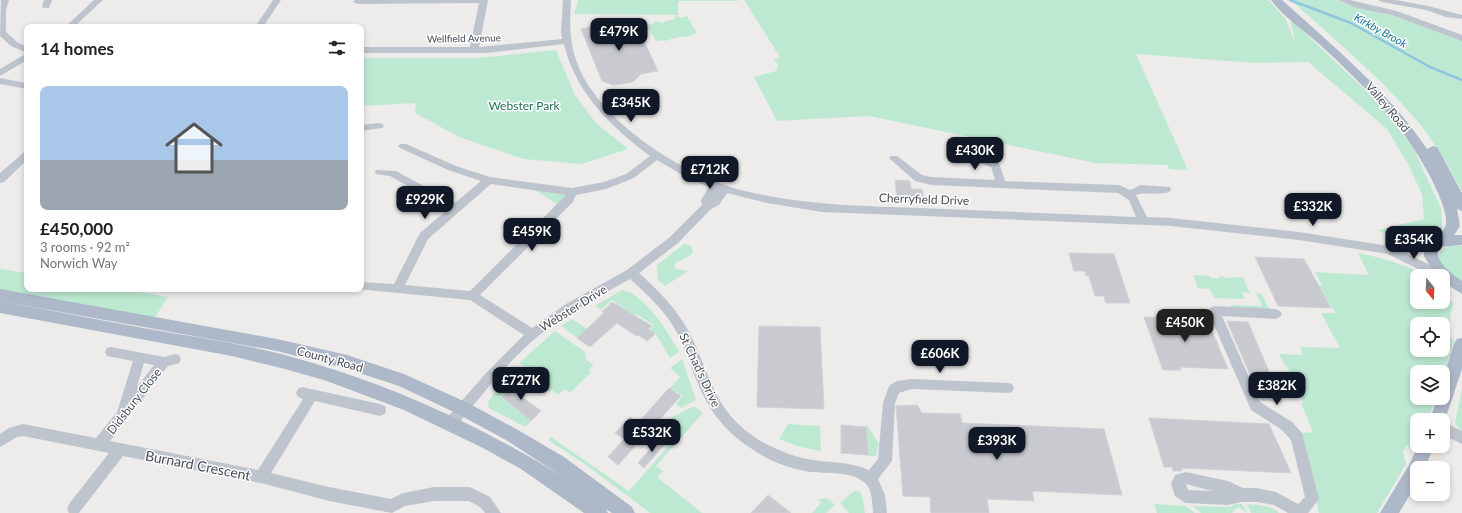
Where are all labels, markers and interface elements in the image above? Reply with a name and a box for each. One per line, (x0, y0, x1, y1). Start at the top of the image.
water label: Kirkby Brook (1352, 10, 1410, 50)
pin: £479K (591, 18, 647, 52)
text: £479K (599, 23, 639, 39)
street label: Wellfield Avenue (427, 31, 501, 45)
icon: filters (326, 37, 348, 59)
text: 14 homes (40, 38, 114, 59)
street label: Valley Road (1363, 79, 1413, 135)
pin: £345K (603, 89, 659, 123)
text: £345K (611, 94, 651, 110)
park label: Webster Park (488, 98, 561, 113)
icon: home (158, 112, 230, 184)
pin: £430K (947, 137, 1003, 171)
text: £430K (955, 142, 995, 158)
pin: £712K (682, 156, 738, 190)
text: £712K (690, 161, 730, 177)
pin: £929K (397, 186, 453, 220)
street label: Cherryfield Drive (879, 190, 969, 208)
text: £929K (405, 191, 445, 207)
pin: £332K (1285, 193, 1341, 227)
text: £332K (1293, 198, 1333, 214)
text: £450,000 (40, 218, 113, 239)
pin: £459K (504, 218, 560, 252)
text: £459K (512, 223, 552, 239)
pin: £354K (1386, 226, 1442, 260)
text: £354K (1394, 231, 1434, 247)
text: 3 rooms · 92 m² (40, 239, 130, 255)
text: Norwich Way (40, 255, 118, 271)
north arrow (1410, 269, 1450, 309)
map controls (1410, 269, 1450, 501)
street label: Webster Drive (537, 281, 609, 335)
pin: £450K (1157, 309, 1213, 343)
text: £450K (1165, 314, 1205, 330)
button: locate (1410, 317, 1450, 357)
street label: St Chad's Drive (676, 330, 724, 410)
pin: £606K (912, 340, 968, 374)
street label: County Road (295, 343, 365, 375)
text: £606K (920, 345, 960, 361)
street label: Didsbury Close (104, 365, 164, 437)
button: layers (1410, 365, 1450, 405)
pin: £727K (493, 367, 549, 401)
text: £727K (501, 372, 541, 388)
pin: £382K (1249, 372, 1305, 406)
text: £382K (1257, 377, 1297, 393)
button: + (1410, 413, 1450, 453)
pin: £532K (624, 419, 680, 453)
text: £532K (632, 424, 672, 440)
pin: £393K (969, 427, 1025, 461)
text: £393K (977, 432, 1017, 448)
street label: Burnard Crescent (144, 446, 252, 484)
button: − (1410, 461, 1450, 501)

